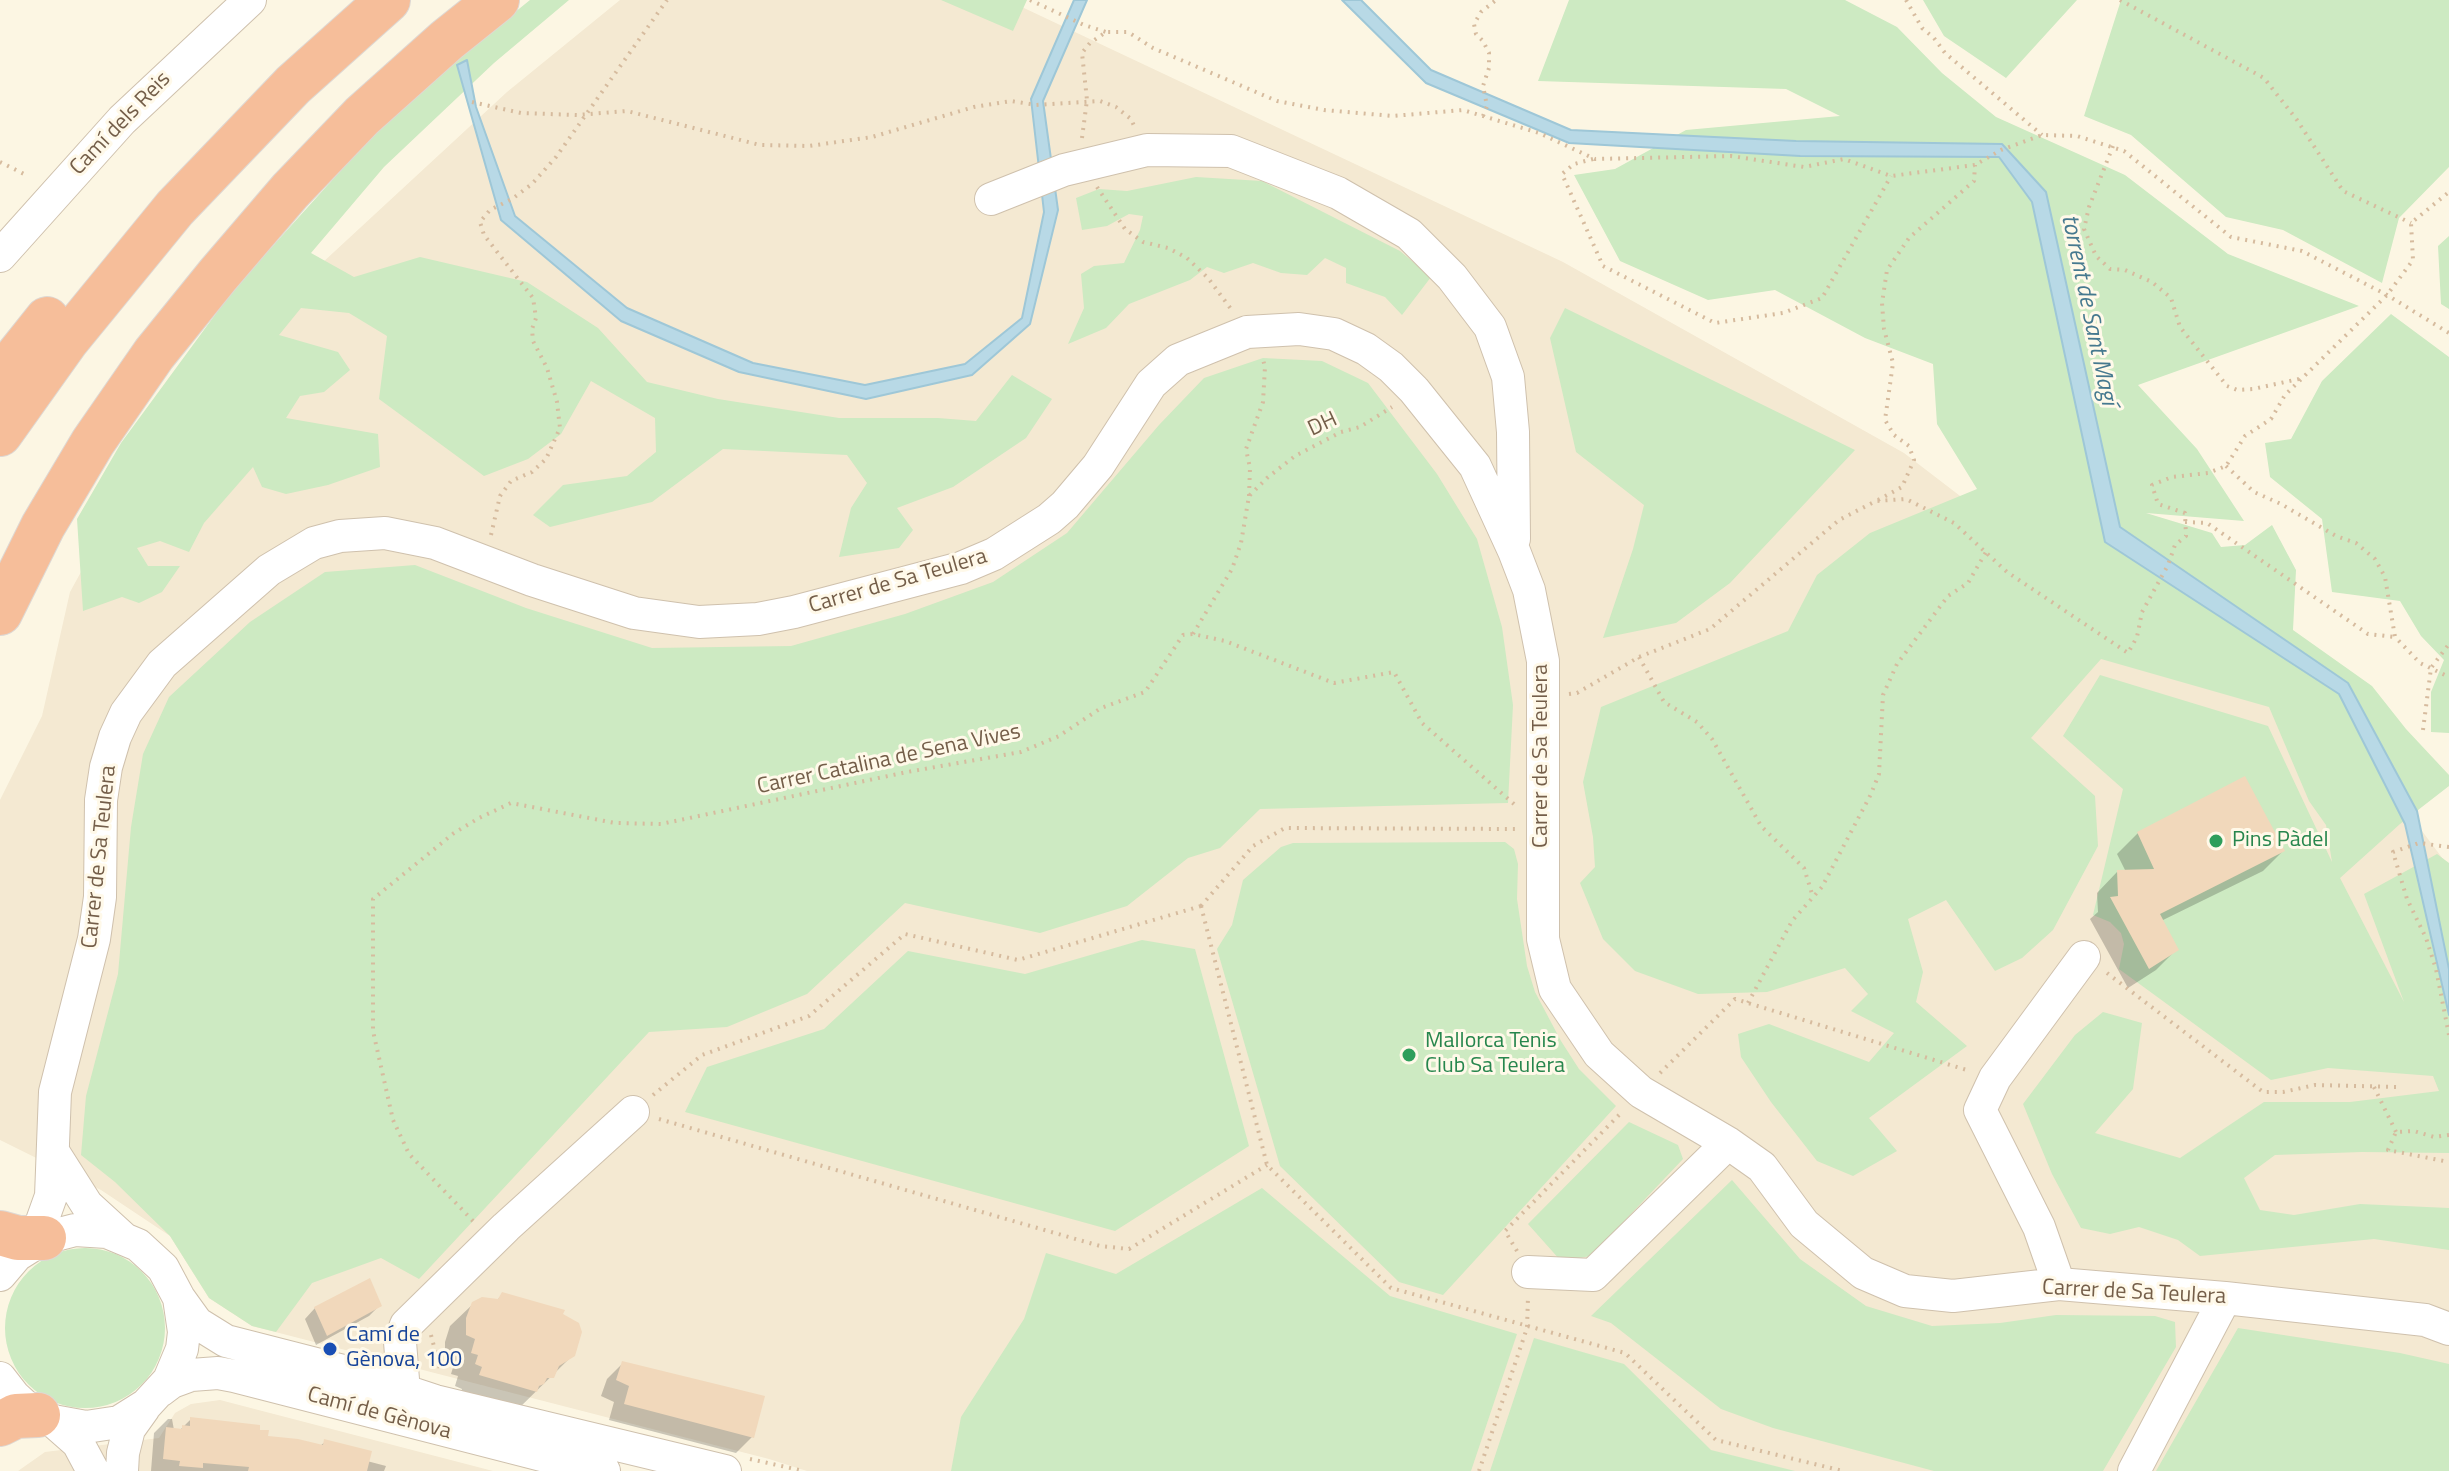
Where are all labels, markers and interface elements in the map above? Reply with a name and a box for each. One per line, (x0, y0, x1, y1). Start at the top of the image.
street label: Camí dels Reis (65, 67, 177, 181)
water label: torrent de Sant Magí (2054, 212, 2122, 408)
street label: DH (1304, 407, 1342, 443)
street label: Carrer de Sa Teulera (806, 544, 990, 620)
street label: Carrer de Sa Teulera (1529, 664, 1555, 848)
street label: Carrer Catalina de Sena Vives (755, 719, 1023, 801)
street label: Carrer de Sa Teulera (77, 764, 123, 950)
place label: Pins Pàdel (2232, 828, 2329, 854)
marker: Pins Pàdel (2207, 832, 2225, 850)
place label: Mallorca Tenis Club Sa Teulera (1425, 1029, 1565, 1080)
marker: Mallorca Tenis Club Sa Teulera (1400, 1046, 1418, 1064)
street label: Carrer de Sa Teulera (2041, 1275, 2227, 1311)
place label: Camí de Gènova, 100 (346, 1323, 462, 1374)
marker: Camí de Gènova, 100 (321, 1340, 339, 1358)
street label: Camí de Gènova (304, 1382, 454, 1446)

